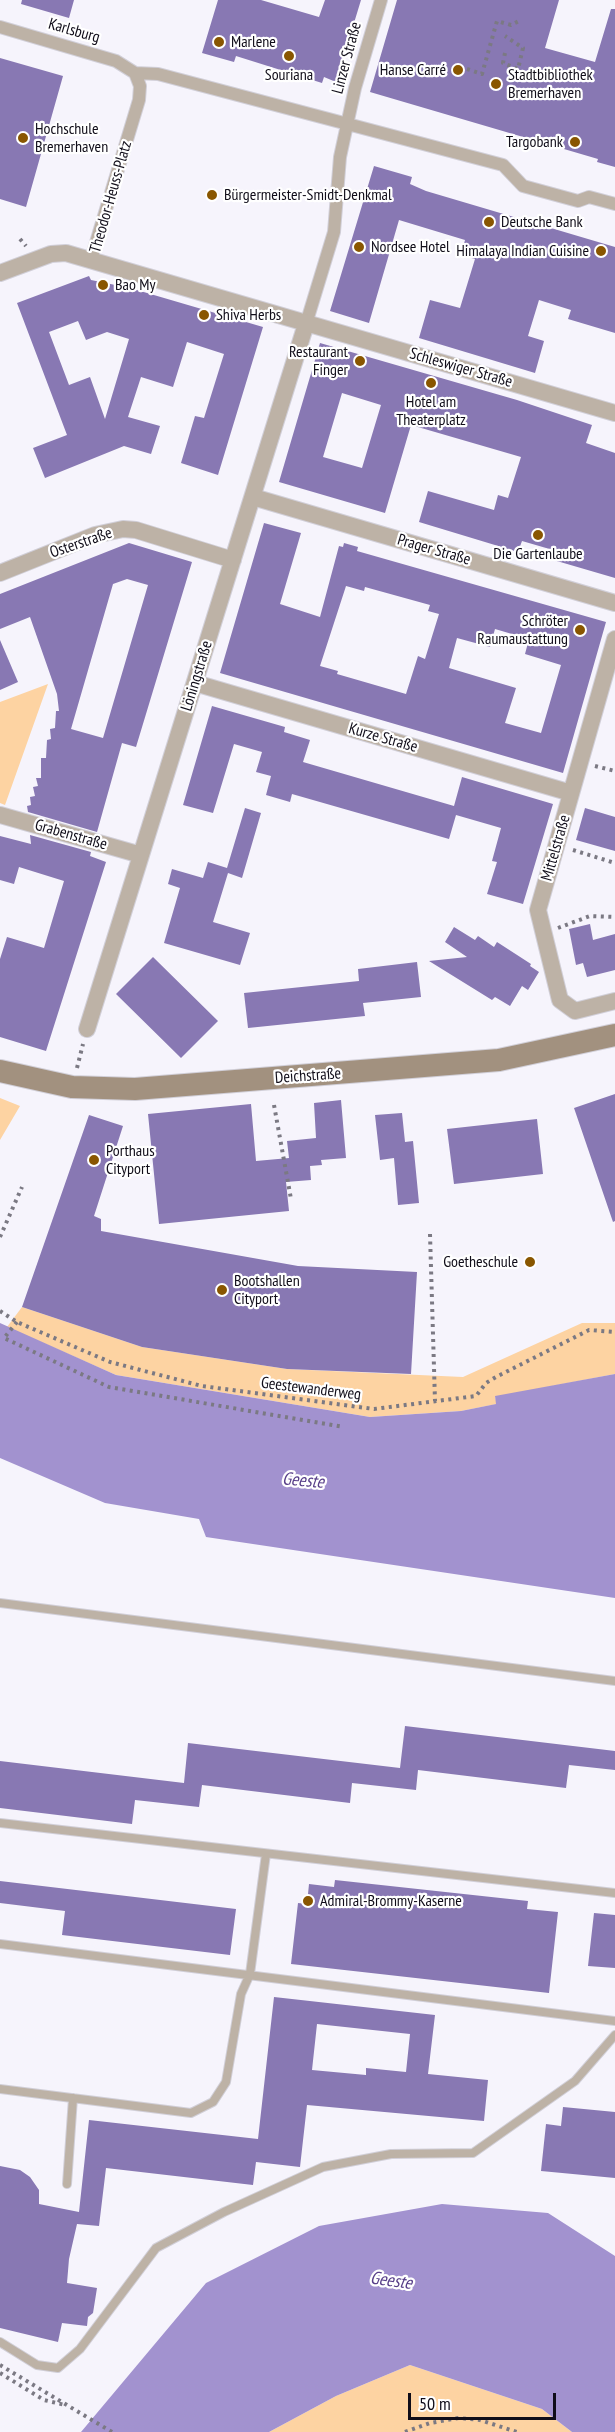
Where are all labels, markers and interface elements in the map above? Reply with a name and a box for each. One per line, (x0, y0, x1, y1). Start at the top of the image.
street label: Karlsburg (46, 15, 102, 47)
street label: Linzer Straße (328, 20, 366, 96)
place label: Marlene (231, 32, 276, 52)
marker: Marlene (212, 35, 226, 49)
marker: Souriana (282, 49, 296, 63)
place label: Hanse Carré (380, 60, 446, 80)
marker: Hanse Carré (451, 63, 465, 77)
place label: Souriana (265, 65, 313, 85)
place label: Stadtbibliothek Bremerhaven (508, 65, 593, 103)
marker: Stadtbibliothek Bremerhaven (489, 77, 503, 91)
place label: Hochschule Bremerhaven (35, 119, 108, 157)
marker: Hochschule Bremerhaven (16, 131, 30, 145)
place label: Targobank (506, 132, 563, 152)
marker: Targobank (568, 135, 582, 149)
street label: Theodor-Heuss-Platz (86, 139, 136, 255)
place label: Bürgermeister-Smidt-Denkmal (224, 185, 392, 205)
marker: Bürgermeister-Smidt-Denkmal (205, 188, 219, 202)
place label: Deutsche Bank (501, 212, 583, 232)
marker: Deutsche Bank (482, 215, 496, 229)
place label: Nordsee Hotel (371, 237, 450, 257)
marker: Nordsee Hotel (352, 240, 366, 254)
place label: Himalaya Indian Cuisine (456, 241, 589, 261)
marker: Himalaya Indian Cuisine (594, 244, 608, 258)
place label: Bao My (115, 275, 155, 295)
marker: Bao My (96, 278, 110, 292)
place label: Shiva Herbs (216, 305, 281, 325)
marker: Shiva Herbs (197, 308, 211, 322)
place label: Restaurant Finger (289, 342, 348, 380)
street label: Schleswiger Straße (407, 344, 515, 392)
marker: Restaurant Finger (353, 354, 367, 368)
marker: Hotel am Theaterplatz (424, 376, 438, 390)
place label: Hotel am Theaterplatz (396, 392, 466, 430)
street label: Osterstraße (47, 523, 115, 563)
marker: Die Gartenlaube (531, 528, 545, 542)
street label: Prager Straße (395, 530, 473, 570)
place label: Die Gartenlaube (493, 544, 583, 564)
place label: Schröter Raumaustattung (477, 611, 568, 649)
marker: Schröter Raumaustattung (573, 623, 587, 637)
street label: Löningstraße (177, 639, 217, 713)
street label: Kurze Straße (346, 719, 420, 757)
street label: Mittelstraße (537, 813, 575, 883)
street label: Grabenstraße (33, 816, 109, 854)
street label: Deichstraße (274, 1064, 342, 1088)
place label: Porthaus Cityport (106, 1141, 155, 1179)
marker: Porthaus Cityport (87, 1153, 101, 1167)
place label: Goetheschule (443, 1252, 518, 1272)
marker: Goetheschule (523, 1255, 537, 1269)
place label: Bootshallen Cityport (234, 1271, 300, 1309)
marker: Bootshallen Cityport (215, 1283, 229, 1297)
street label: Geestewanderweg (260, 1373, 362, 1405)
water label: Geeste (281, 1468, 325, 1494)
place label: Admiral-Brommy-Kaserne (320, 1891, 462, 1911)
marker: Admiral-Brommy-Kaserne (301, 1894, 315, 1908)
water label: Geeste (369, 2267, 413, 2295)
scale bar (411, 2381, 560, 2419)
text: 50 m (419, 2392, 451, 2415)

